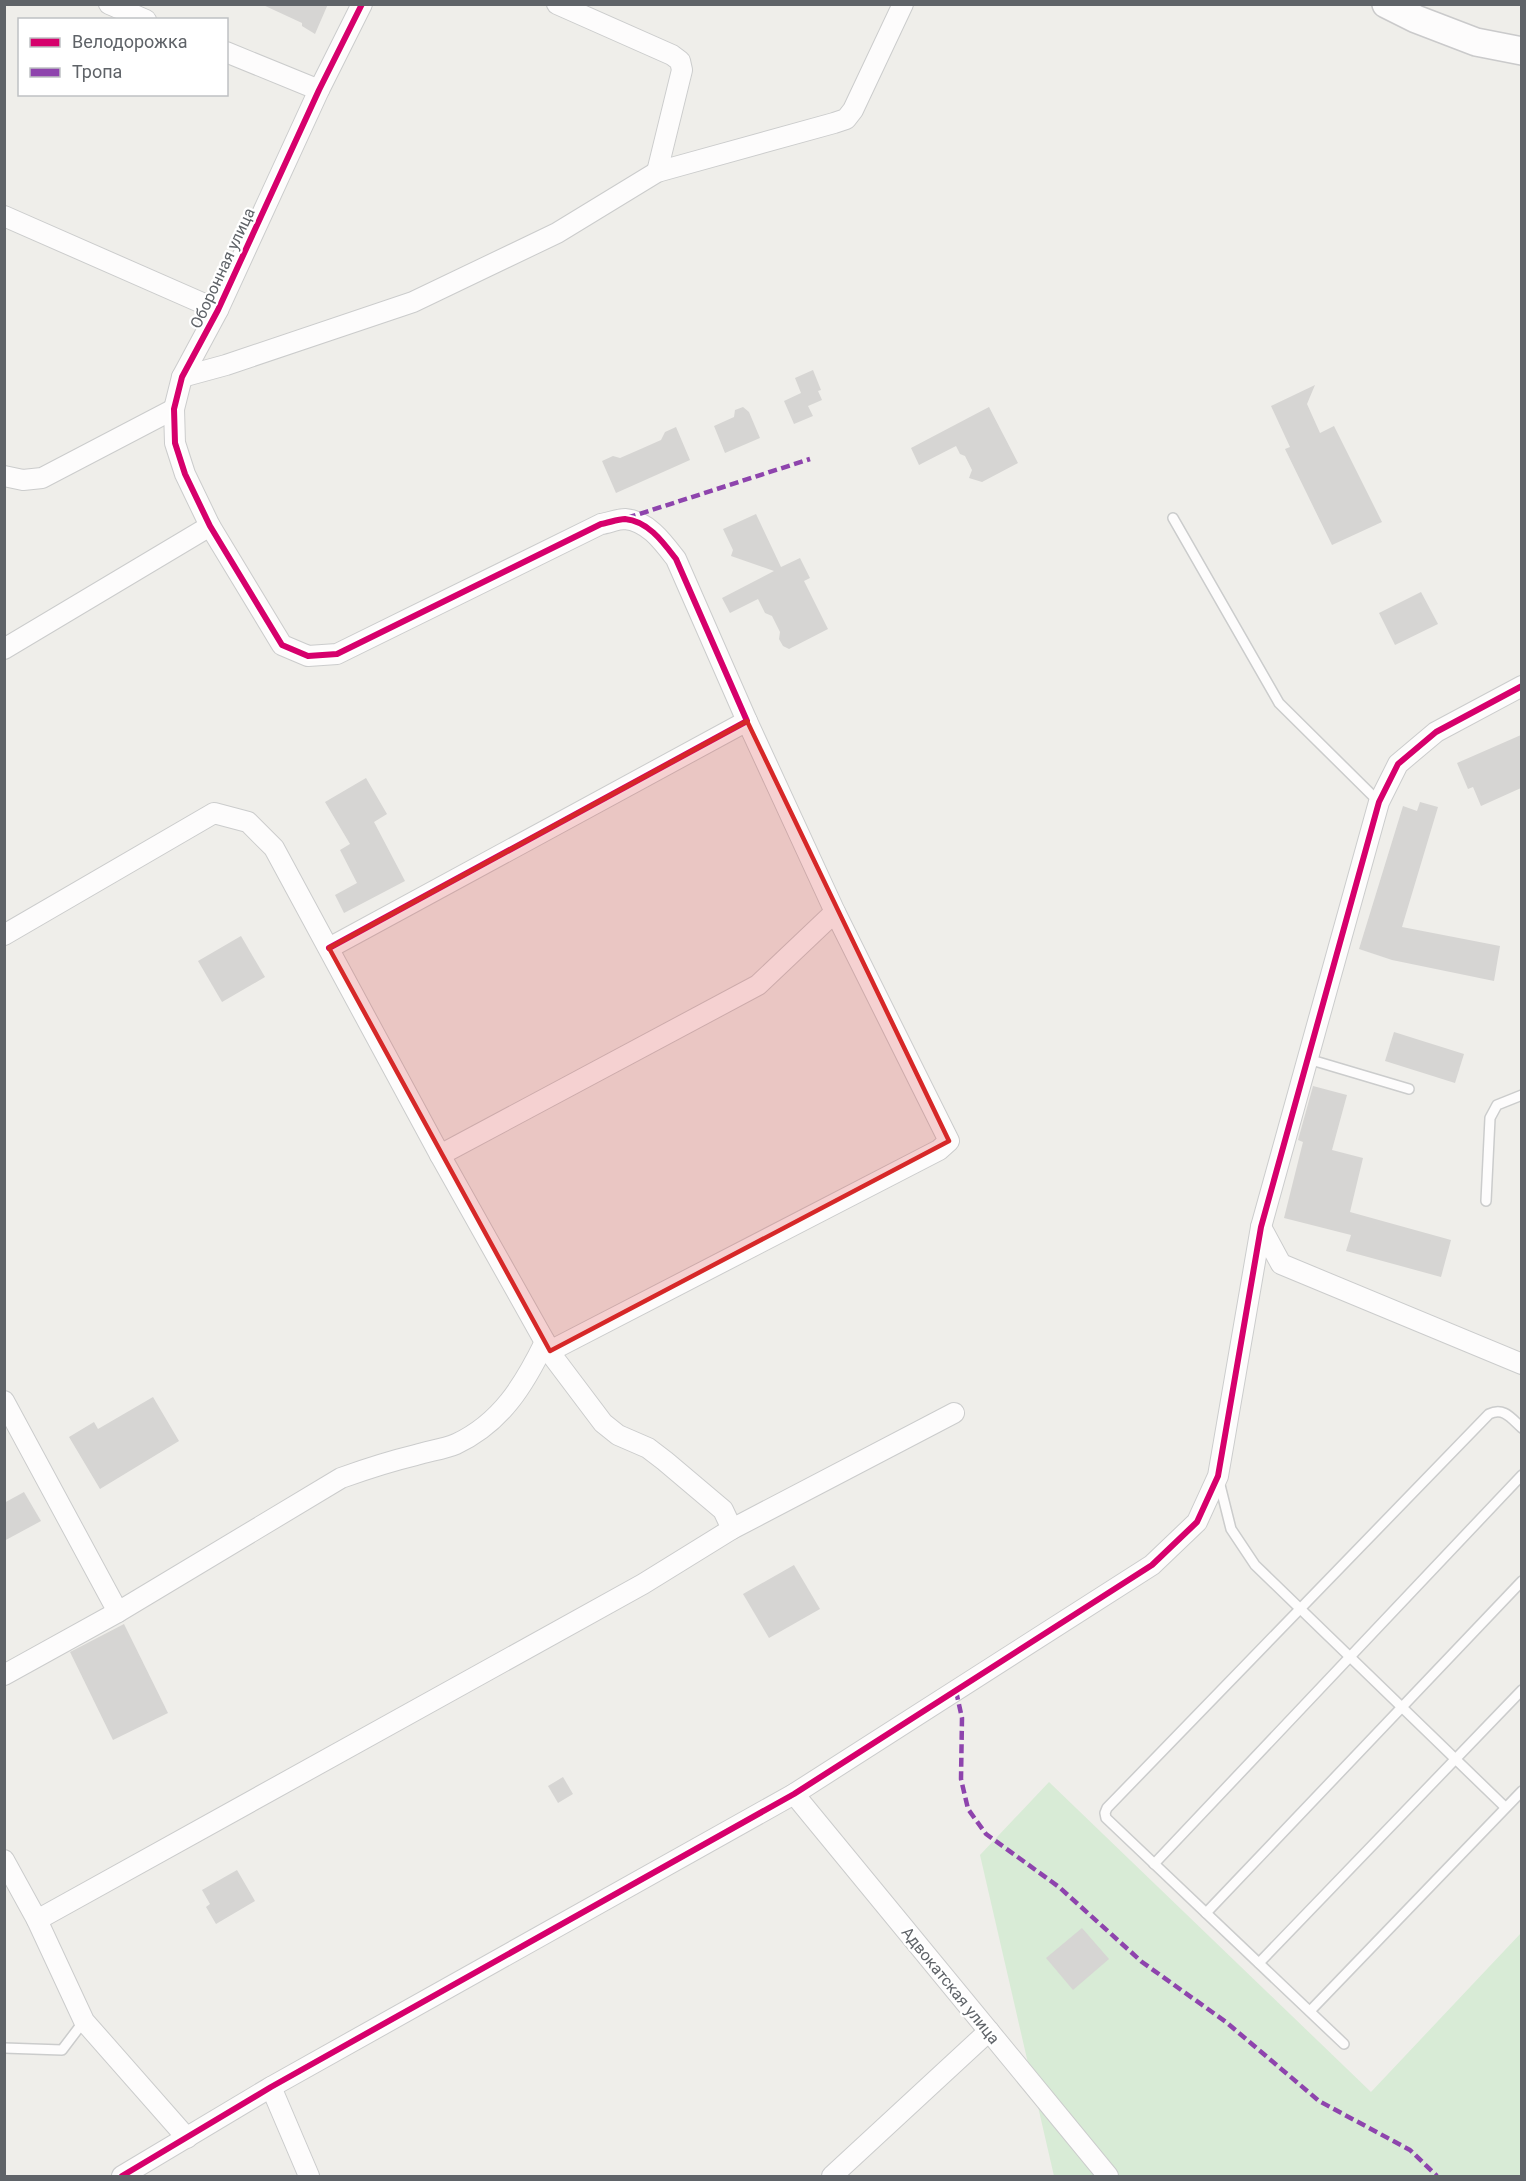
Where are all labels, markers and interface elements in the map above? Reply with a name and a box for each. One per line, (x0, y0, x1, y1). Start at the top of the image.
legend (18, 18, 228, 96)
text: Велодорожка (72, 31, 187, 52)
text: Тропа (72, 61, 122, 82)
street label: Оборонная улица (186, 205, 259, 332)
street label: Адвокатская улица (898, 1923, 1004, 2048)

